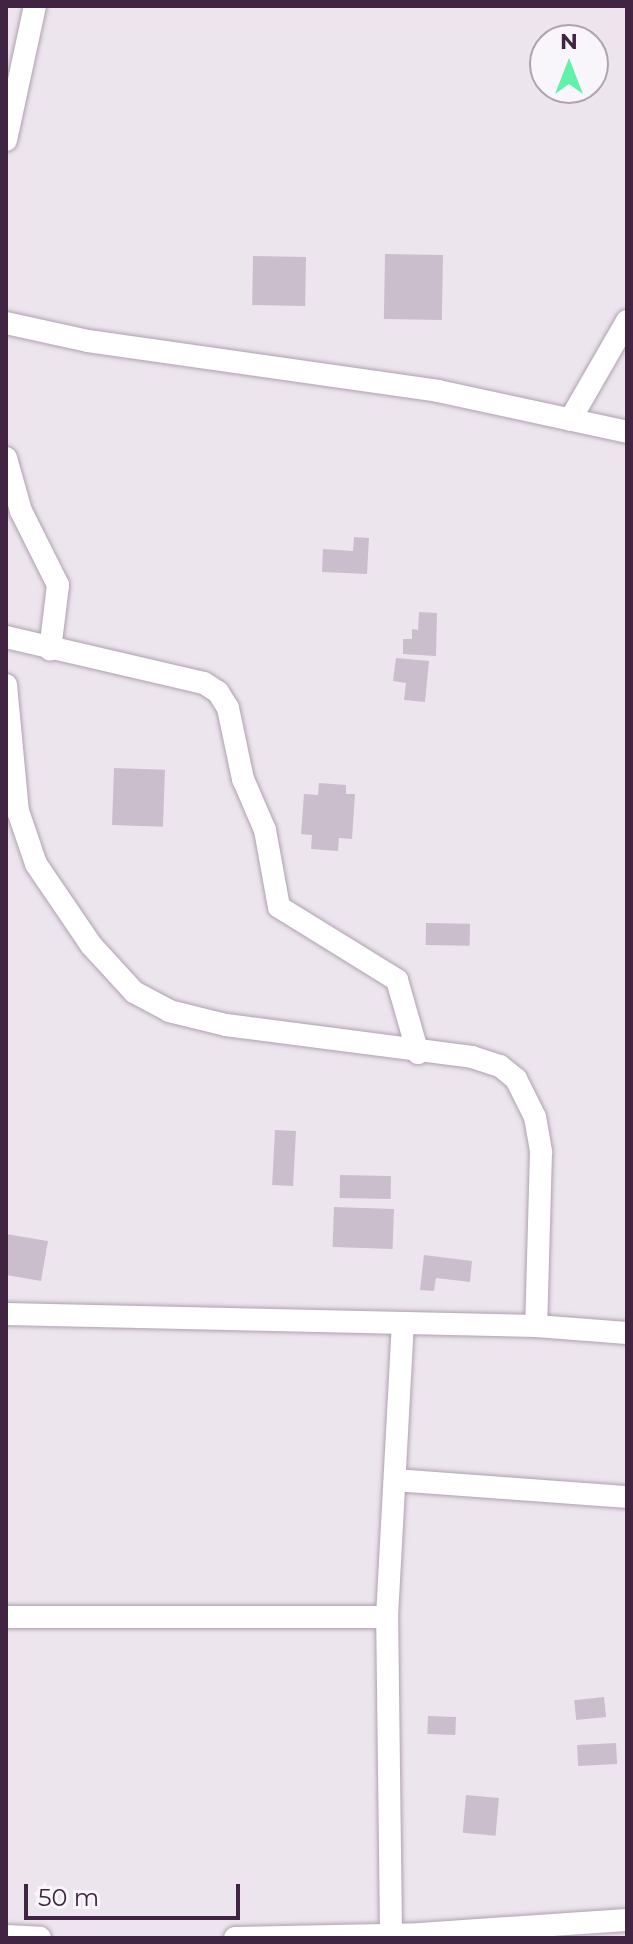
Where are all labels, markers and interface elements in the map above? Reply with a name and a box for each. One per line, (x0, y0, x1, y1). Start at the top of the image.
north arrow (529, 24, 609, 104)
text: N (560, 28, 578, 55)
scale bar (28, 1868, 244, 1918)
text: 50 m (38, 1883, 99, 1912)

